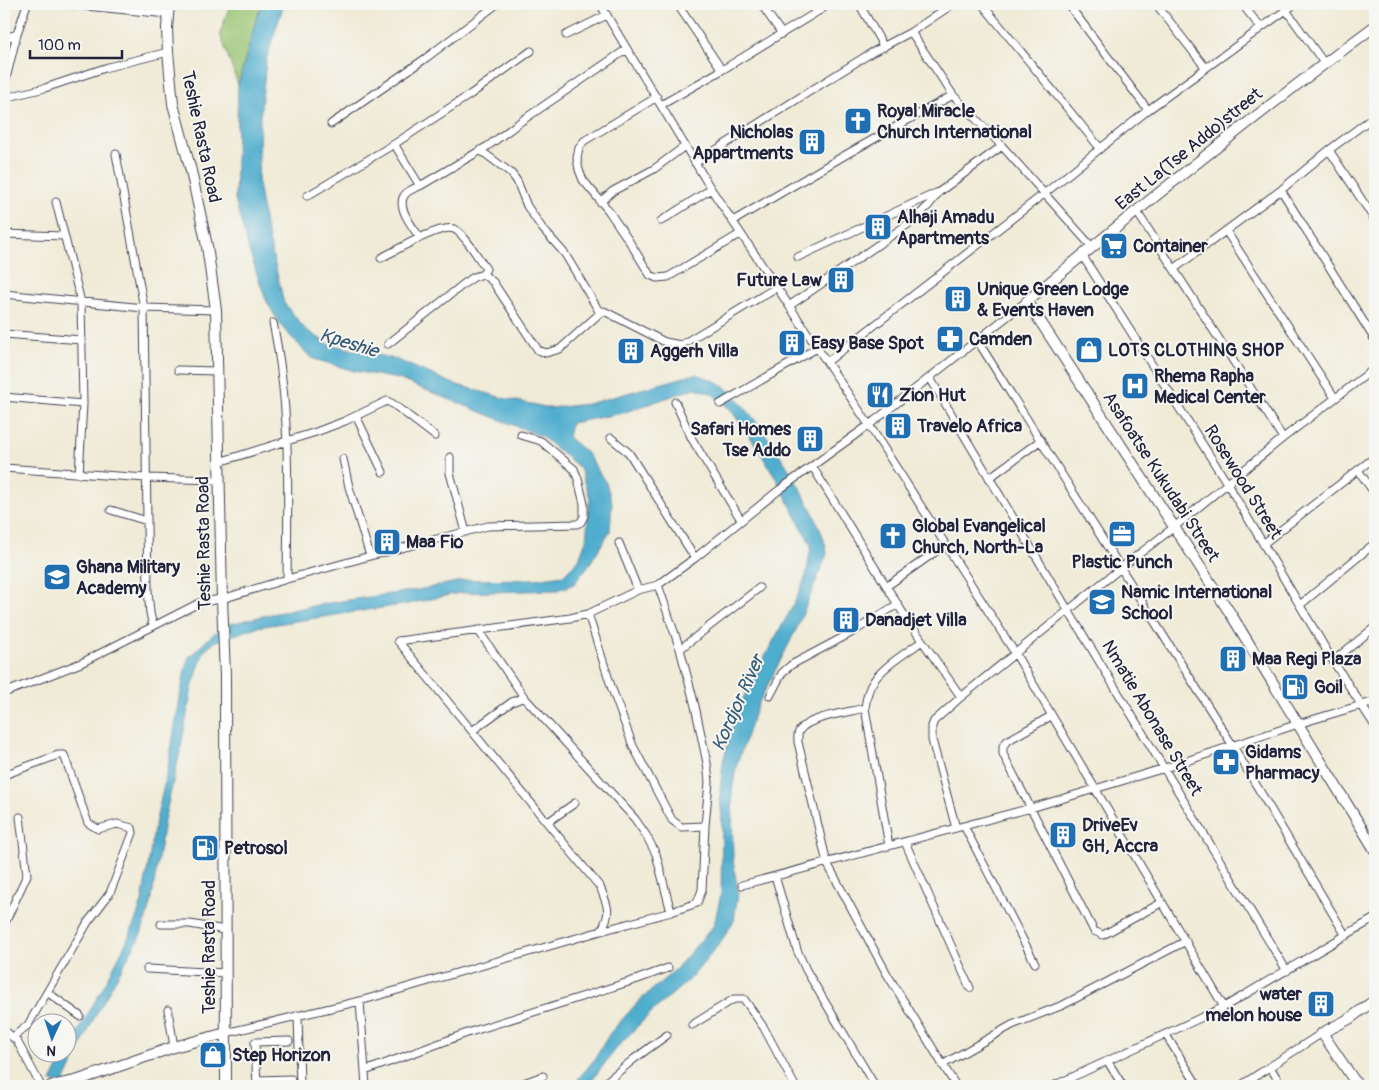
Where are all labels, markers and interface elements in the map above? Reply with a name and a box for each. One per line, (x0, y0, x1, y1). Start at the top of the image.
scale bar (30, 28, 122, 60)
text: 100 m (38, 36, 81, 55)
street label: Teshie Rasta Road (176, 69, 226, 205)
street label: East La(Tse Addo)street (1111, 82, 1268, 215)
place label: Royal Miracle Church International (877, 100, 1032, 144)
church icon: Royal Miracle Church International (843, 106, 873, 136)
place label: Nicholas Appartments (692, 121, 794, 165)
building icon: Nicholas Appartments (797, 127, 827, 157)
place label: Alhaji Amadu Apartments (897, 206, 995, 250)
building icon: Alhaji Amadu Apartments (863, 212, 893, 242)
supermarket icon: Container (1099, 231, 1129, 261)
place label: Container (1133, 235, 1208, 258)
building icon: Future Law (826, 265, 856, 295)
place label: Future Law (736, 269, 823, 292)
place label: Unique Green Lodge & Events Haven (977, 278, 1130, 322)
building icon: Unique Green Lodge & Events Haven (943, 284, 973, 314)
water label: Kpeshie (317, 323, 383, 364)
pharmacy icon: Camden (935, 324, 965, 354)
building icon: Easy Base Spot (777, 328, 807, 358)
place label: Camden (969, 328, 1032, 351)
place label: Easy Base Spot (811, 332, 924, 355)
shop icon: LOTS CLOTHING SHOP (1074, 335, 1104, 365)
building icon: Aggerh Villa (616, 336, 646, 366)
place label: LOTS CLOTHING SHOP (1108, 339, 1284, 362)
place label: Aggerh Villa (650, 340, 739, 363)
place label: Rhema Rapha Medical Center (1154, 365, 1266, 409)
hospital icon: Rhema Rapha Medical Center (1120, 371, 1150, 401)
restaurant icon: Zion Hut (865, 380, 895, 410)
place label: Zion Hut (899, 384, 967, 407)
street label: Asafoatse Kukudabi Street (1097, 388, 1225, 567)
building icon: Travelo Africa (883, 411, 913, 441)
place label: Travelo Africa (916, 415, 1023, 438)
place label: Safari Homes Tse Addo (690, 418, 792, 462)
street label: Rosewood Street (1199, 421, 1288, 544)
building icon: Safari Homes Tse Addo (795, 424, 825, 454)
street label: Teshie Rasta Road (191, 476, 217, 610)
place label: Global Evangelical Church, North-La (912, 515, 1046, 559)
office icon: Plastic Punch (1107, 519, 1137, 549)
church icon: Global Evangelical Church, North-La (878, 521, 908, 551)
building icon: Maa Fio (372, 527, 402, 557)
place label: Maa Fio (406, 531, 464, 554)
place label: Plastic Punch (1072, 551, 1173, 574)
place label: Ghana Military Academy (76, 556, 180, 600)
school or university icon: Ghana Military Academy (42, 562, 72, 592)
place label: Namic International School (1121, 581, 1272, 625)
school or university icon: Namic International School (1087, 587, 1117, 617)
building icon: Danadjet Villa (831, 605, 861, 635)
place label: Danadjet Villa (865, 609, 967, 632)
street label: Nmatie Abonase Street (1096, 636, 1208, 801)
building icon: Maa Regi Plaza (1218, 644, 1248, 674)
place label: Maa Regi Plaza (1252, 648, 1362, 671)
water label: Kordjor River (706, 649, 771, 755)
fuel station icon: Goil (1280, 672, 1310, 702)
place label: Goil (1314, 676, 1343, 699)
place label: Gidams Pharmacy (1245, 741, 1320, 785)
pharmacy icon: Gidams Pharmacy (1211, 747, 1241, 777)
place label: DriveEv GH, Accra (1082, 814, 1159, 858)
building icon: DriveEv GH, Accra (1048, 820, 1078, 850)
fuel station icon: Petrosol (190, 833, 220, 863)
place label: Petrosol (224, 837, 288, 860)
street label: Teshie Rasta Road (198, 880, 221, 1014)
place label: water melon house (1205, 983, 1303, 1027)
building icon: water melon house (1306, 989, 1336, 1019)
north arrow (28, 1012, 78, 1062)
shop icon: Step Horizon (198, 1040, 228, 1070)
text: N (46, 1042, 57, 1059)
place label: Step Horizon (232, 1044, 331, 1067)

